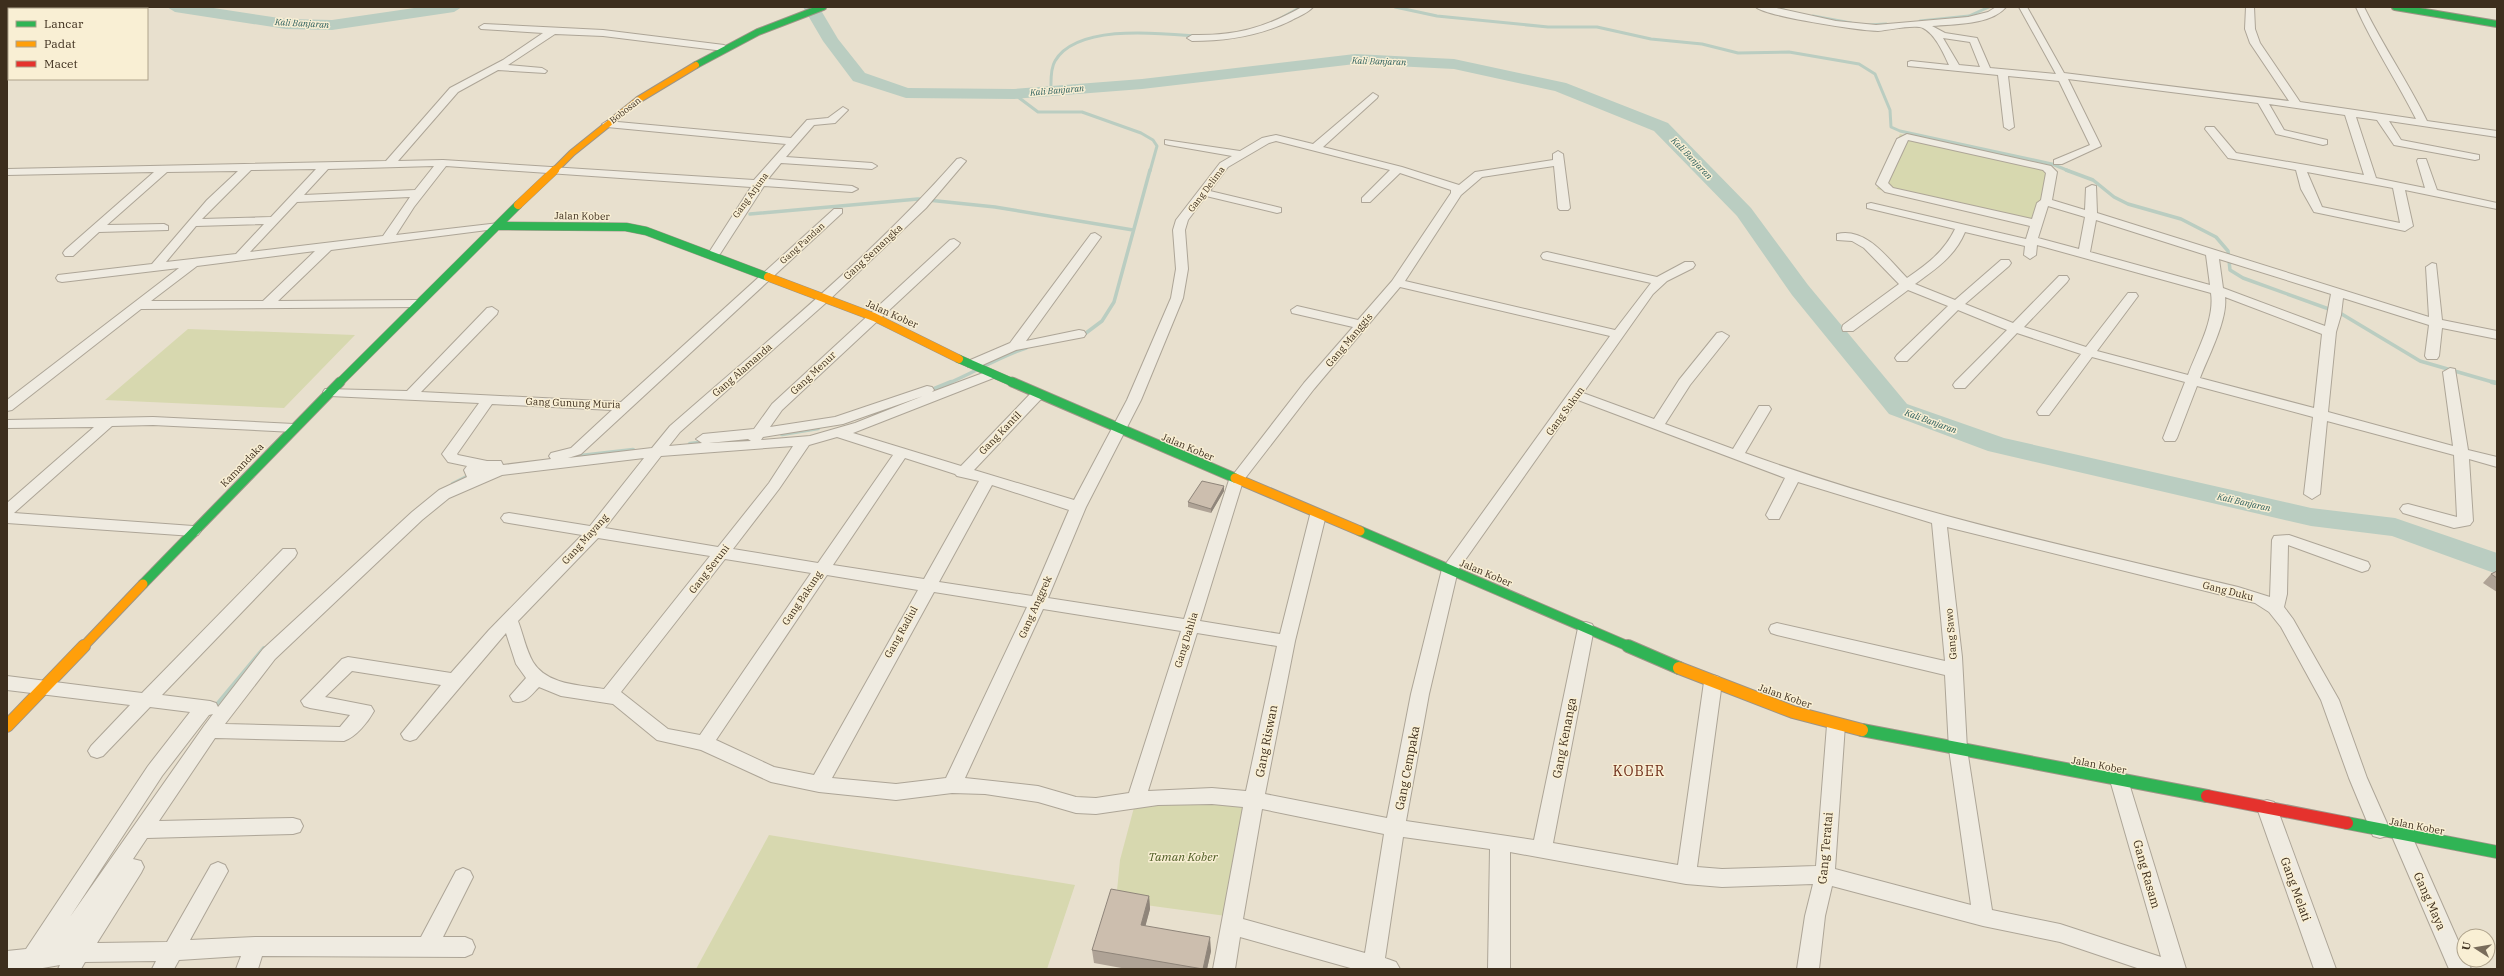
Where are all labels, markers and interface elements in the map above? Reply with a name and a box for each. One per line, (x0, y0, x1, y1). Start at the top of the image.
legend (8, 8, 148, 80)
text: Lancar (44, 16, 84, 31)
water label: Kali Banjaran (274, 16, 329, 30)
text: Padat (44, 36, 76, 51)
water label: Kali Banjaran (1351, 55, 1406, 67)
text: Macet (44, 56, 78, 71)
water label: Kali Banjaran (1028, 82, 1085, 98)
street label: Bobosan (607, 94, 643, 126)
water label: Kali Banjaran (1668, 134, 1715, 181)
street label: Gang Delima (1185, 164, 1227, 214)
street label: Gang Arjuna (730, 170, 770, 220)
street label: Jalan Kober (554, 209, 610, 223)
street label: Gang Pandan (777, 220, 827, 266)
street label: Gang Semangka (841, 221, 906, 283)
street label: Jalan Kober (864, 297, 921, 331)
street label: Gang Manggis (1323, 310, 1375, 370)
street label: Gang Alamanda (709, 340, 775, 400)
street label: Gang Menur (787, 348, 839, 398)
street label: Gang Sukun (1543, 384, 1587, 438)
street label: Gang Gunung Muria (525, 395, 621, 411)
water label: Kali Banjaran (1903, 406, 1958, 435)
street label: Gang Kantil (976, 409, 1024, 457)
street label: Jalan Kober (1160, 430, 1217, 464)
street label: Kamandaka (218, 440, 267, 490)
water label: Kali Banjaran (2215, 490, 2272, 513)
street label: Gang Mayang (559, 511, 611, 567)
street label: Gang Seruni (686, 542, 732, 596)
street label: Jalan Kober (1458, 556, 1515, 590)
street label: Gang Bakung (779, 568, 825, 628)
street label: Gang Anggrek (1015, 574, 1055, 640)
street label: Gang Duku (2201, 578, 2255, 604)
street label: Gang Radiul (881, 604, 921, 660)
street label: Gang Sawo (1942, 607, 1960, 660)
street label: Gang Dahlia (1171, 610, 1201, 669)
street label: Jalan Kober (1757, 681, 1814, 711)
street label: Gang Kenanga (1549, 696, 1579, 780)
street label: Gang Riswan (1252, 703, 1280, 778)
street label: Gang Cempaka (1391, 724, 1423, 811)
street label: Jalan Kober (2071, 753, 2128, 777)
district label: KOBER (1613, 762, 1665, 780)
street label: Gang Teratai (1814, 811, 1836, 885)
street label: Jalan Kober (2389, 814, 2446, 838)
street label: Gang Rasam (2130, 838, 2164, 911)
park label: Taman Kober (1148, 849, 1219, 864)
street label: Gang Melati (2277, 855, 2315, 923)
street label: Gang Maya (2411, 870, 2450, 933)
north arrow (2456, 928, 2496, 968)
text: U (2458, 940, 2474, 952)

